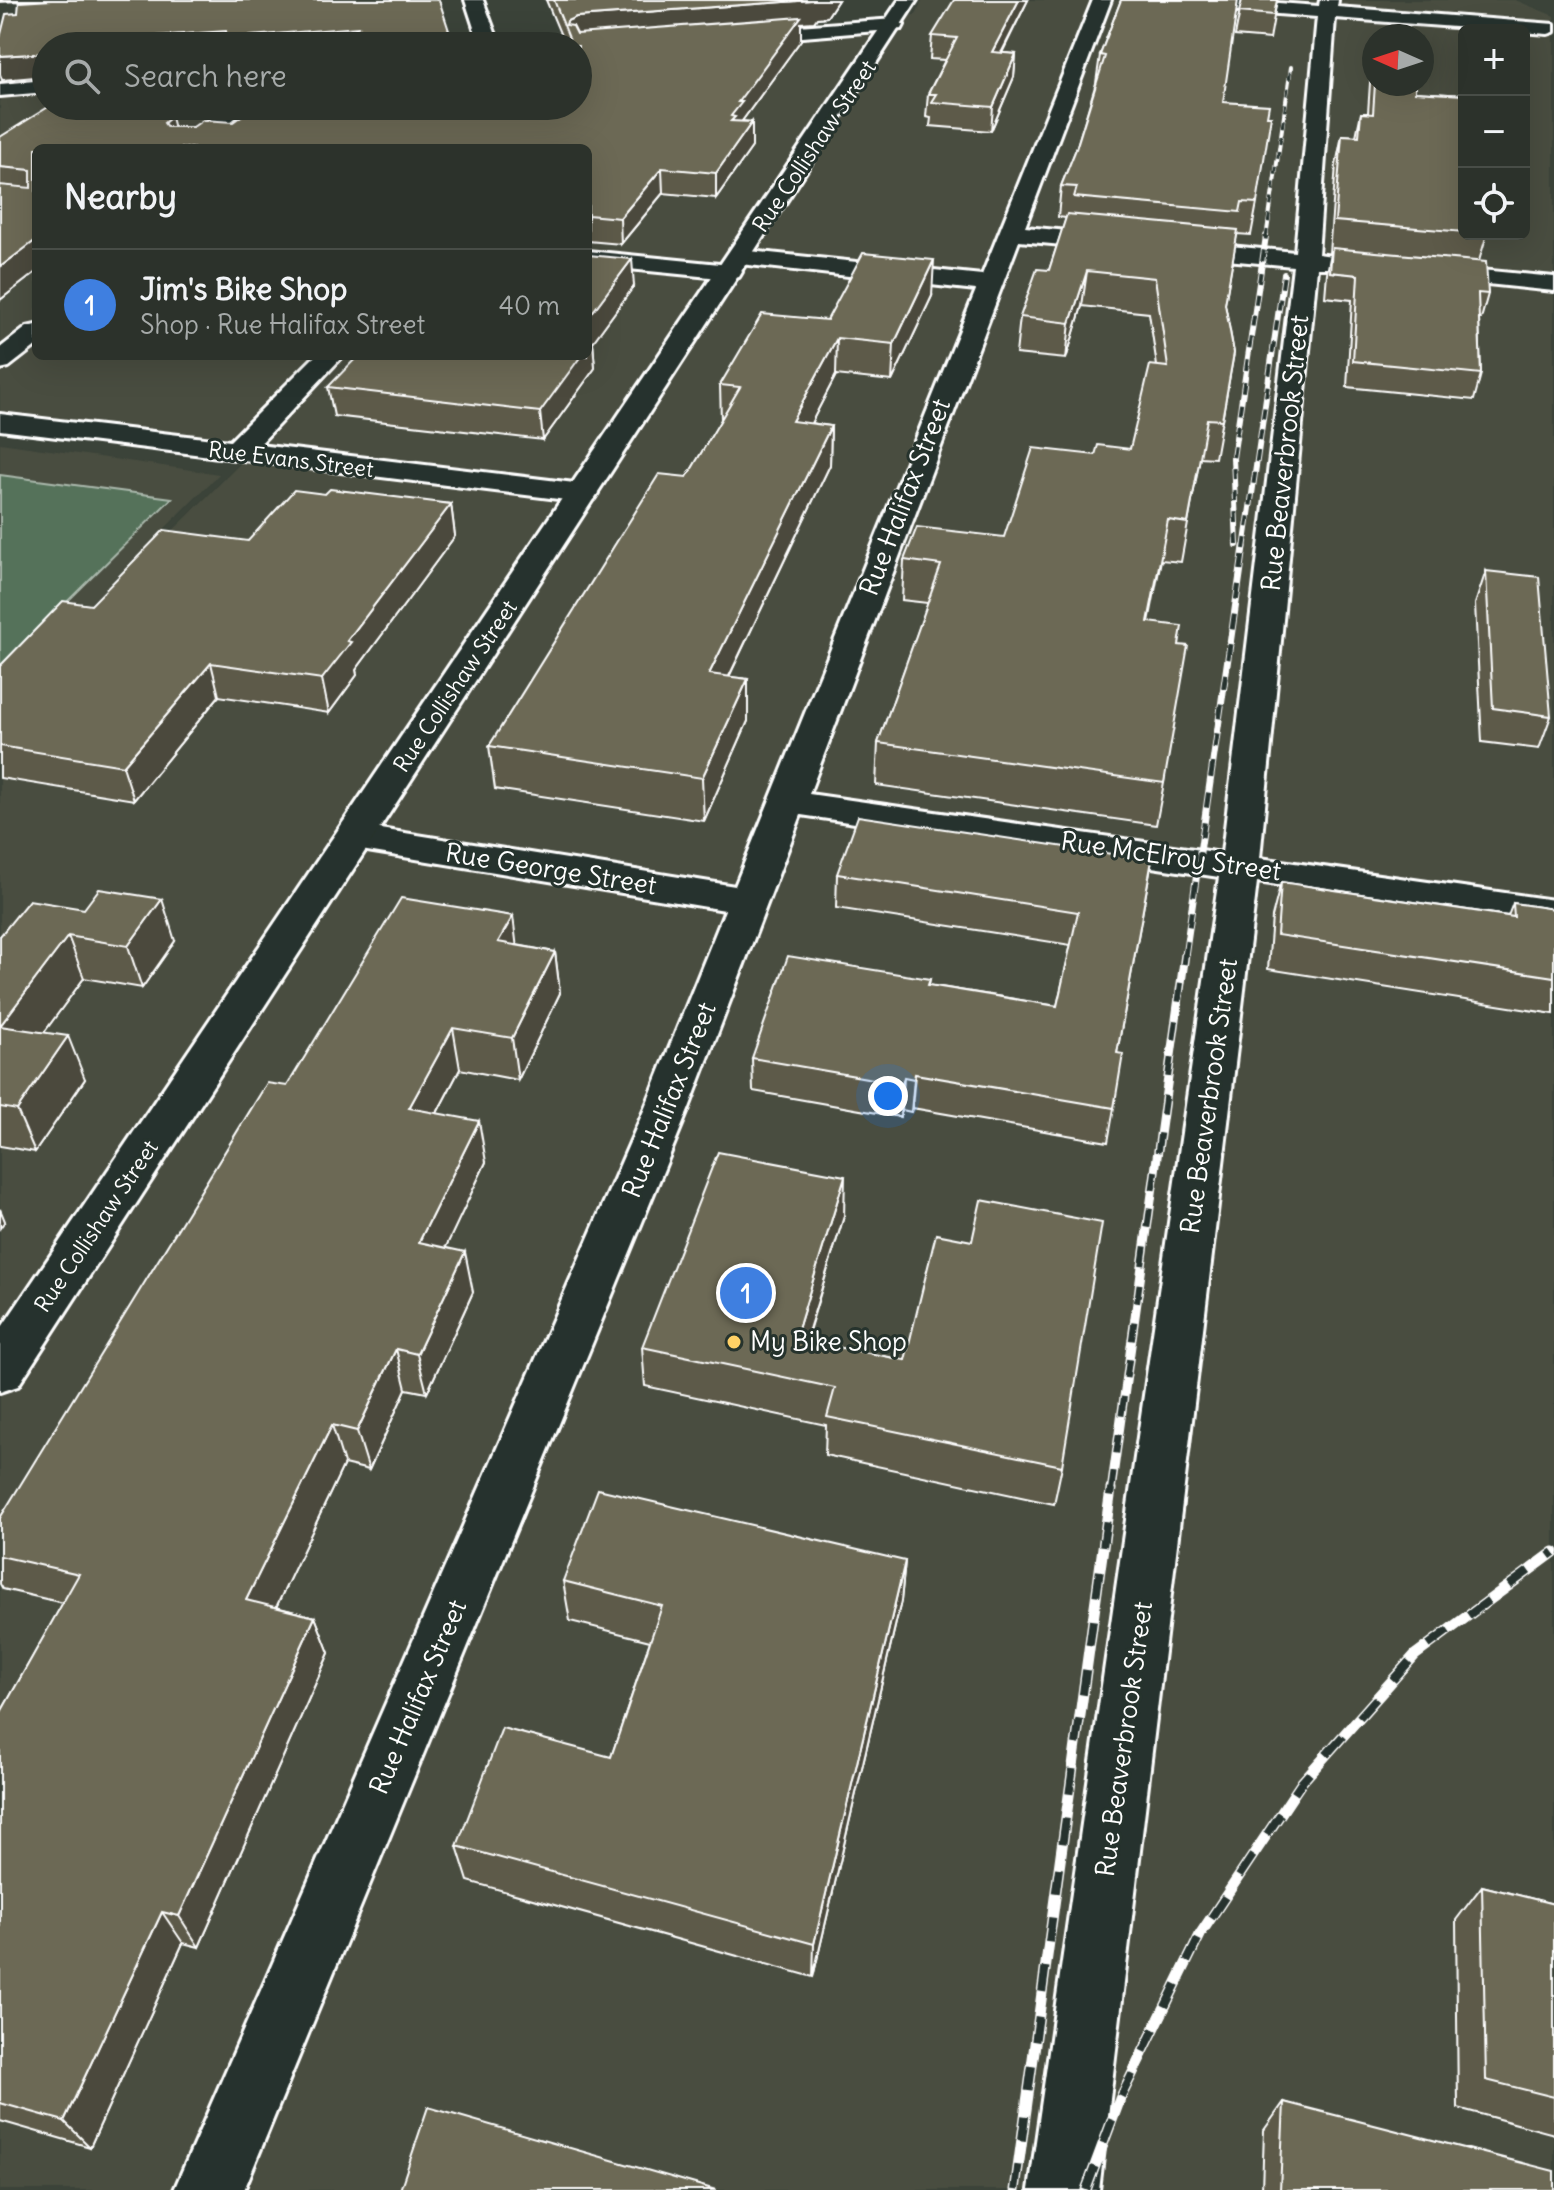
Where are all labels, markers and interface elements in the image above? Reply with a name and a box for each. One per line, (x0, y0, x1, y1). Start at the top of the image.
north arrow (1362, 24, 1434, 96)
map controls (1458, 24, 1530, 240)
button: + (1458, 24, 1530, 96)
search box (32, 32, 592, 120)
icon: search (60, 54, 104, 98)
street label: Rue Collishaw Street (746, 55, 882, 237)
text: Search here (124, 57, 287, 95)
button: − (1458, 96, 1530, 168)
button: locate (1458, 168, 1530, 240)
text: Nearby (64, 175, 177, 218)
text: Jim's Bike Shop (140, 270, 347, 308)
text: 1 (85, 289, 95, 322)
text: 40 m (499, 289, 560, 322)
text: Shop · Rue Halifax Street (140, 308, 425, 341)
street label: Rue Beaverbrook Street (1254, 313, 1315, 593)
street label: Rue Halifax Street (852, 394, 957, 600)
street label: Rue Evans Street (207, 435, 375, 483)
street label: Rue Collishaw Street (387, 595, 523, 777)
street label: Rue McElroy Street (1059, 824, 1284, 887)
street label: Rue George Street (443, 836, 659, 902)
street label: Rue Beaverbrook Street (1173, 956, 1244, 1236)
street label: Rue Halifax Street (614, 997, 723, 1202)
your location (868, 1076, 908, 1116)
street label: Rue Collishaw Street (28, 1135, 164, 1317)
pin: 1 (720, 1263, 772, 1323)
place label: My Bike Shop (750, 1325, 907, 1358)
marker: My Bike Shop (725, 1333, 743, 1351)
street label: Rue Halifax Street (362, 1594, 473, 1799)
street label: Rue Beaverbrook Street (1088, 1599, 1159, 1879)

